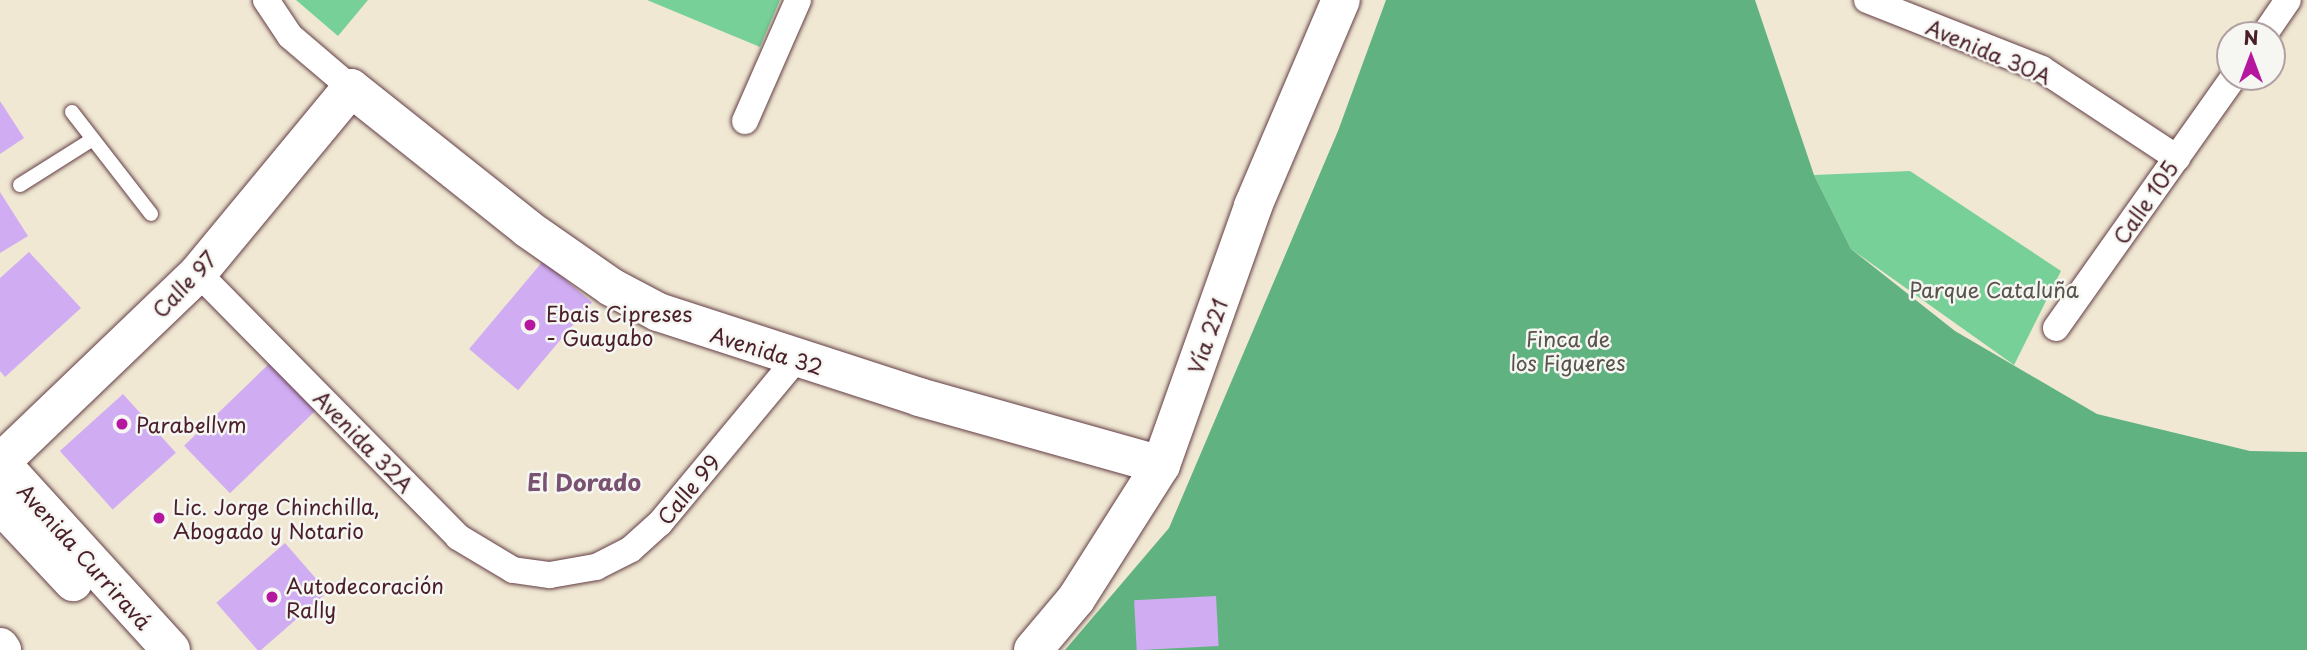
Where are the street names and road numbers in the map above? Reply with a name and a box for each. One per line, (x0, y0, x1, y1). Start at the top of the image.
street label: Avenida 30A (1923, 14, 2055, 88)
street label: Calle 105 (2107, 155, 2183, 249)
street label: Calle 97 (147, 246, 221, 322)
street label: Vía 221 (1182, 296, 1232, 376)
street label: Avenida 32 (708, 321, 826, 379)
street label: Avenida 32A (309, 385, 419, 497)
street label: Calle 99 (652, 449, 724, 529)
street label: Avenida Curriravá (13, 478, 157, 634)

